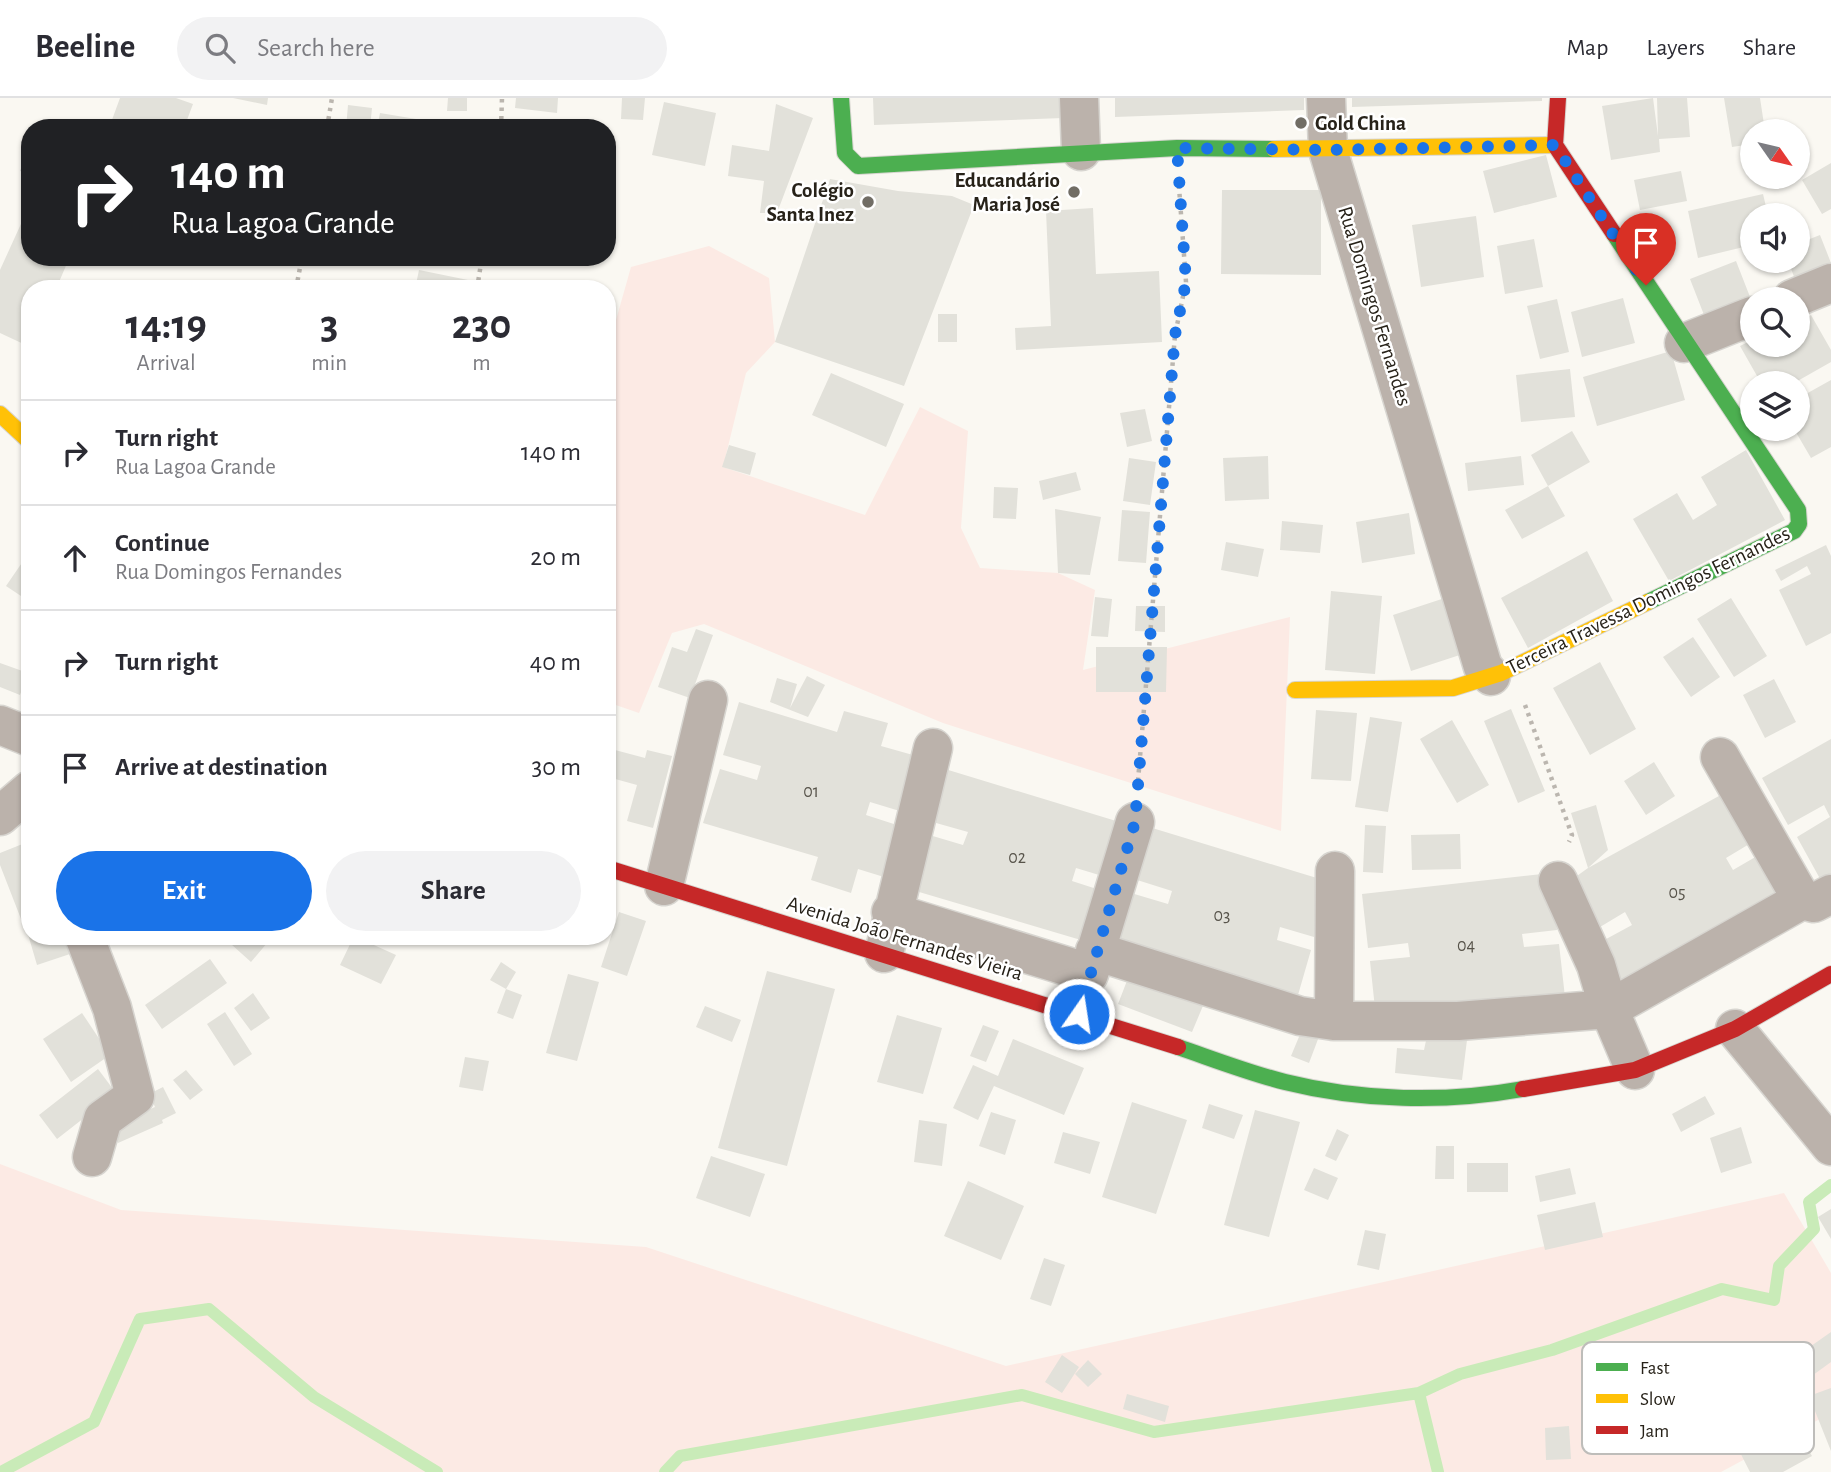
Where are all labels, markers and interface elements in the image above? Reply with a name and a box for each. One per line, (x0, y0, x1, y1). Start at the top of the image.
search box (177, 17, 667, 80)
icon: search (201, 29, 239, 67)
text: Beeline (35, 31, 135, 64)
text: Search here (257, 35, 375, 61)
text: Map (1566, 36, 1608, 60)
text: Layers (1646, 36, 1705, 60)
text: Share (1743, 36, 1796, 60)
place label: Gold China (1315, 113, 1406, 134)
marker: Gold China (1293, 115, 1309, 131)
north arrow (1740, 119, 1810, 189)
map controls (1740, 119, 1810, 441)
icon: right (56, 147, 147, 238)
text: 140 m (171, 149, 286, 198)
place label: Educandário Maria José (955, 170, 1060, 215)
place label: Colégio Santa Inez (766, 180, 854, 225)
marker: Educandário Maria José (1066, 184, 1082, 200)
marker: Colégio Santa Inez (860, 194, 876, 210)
button: sound (1740, 203, 1810, 273)
street label: Rua Domingos Fernandes (1334, 204, 1415, 408)
text: Rua Lagoa Grande (171, 207, 395, 239)
pin (1616, 213, 1676, 285)
icon: arrive (1627, 224, 1665, 262)
button: search (1740, 287, 1810, 357)
text: 14:19 (126, 304, 207, 346)
text: 3 (320, 304, 338, 346)
text: 230 (452, 304, 511, 346)
text: Arrival (137, 352, 196, 375)
text: min (311, 352, 347, 375)
text: m (472, 352, 491, 375)
button: layers (1740, 371, 1810, 441)
text: Turn right (115, 425, 218, 451)
icon: right (56, 434, 94, 472)
text: 140 m (521, 439, 581, 465)
text: Rua Lagoa Grande (115, 456, 276, 479)
street label: Terceira Travessa Domingos Fernandes (1503, 523, 1793, 678)
text: Continue (115, 530, 210, 556)
icon: ahead (56, 539, 94, 577)
text: 20 m (530, 544, 581, 570)
text: Rua Domingos Fernandes (115, 561, 342, 584)
icon: right (56, 644, 94, 682)
text: Turn right (115, 649, 218, 675)
text: 40 m (530, 649, 581, 675)
icon: arrive (56, 749, 94, 787)
text: Arrive at destination (115, 754, 328, 780)
text: 30 m (531, 754, 581, 780)
house number: 01 (803, 783, 819, 801)
house number: 02 (1008, 849, 1026, 867)
button: Exit (56, 851, 312, 931)
button: Share (326, 851, 581, 931)
house number: 05 (1668, 884, 1686, 902)
street label: Avenida João Fernandes Vieira (784, 893, 1026, 985)
house number: 03 (1214, 907, 1230, 925)
house number: 04 (1457, 937, 1475, 955)
position arrow (1042, 977, 1116, 1051)
legend (1582, 1342, 1814, 1454)
text: Fast (1640, 1359, 1670, 1378)
text: Slow (1640, 1390, 1676, 1409)
text: Jam (1640, 1422, 1669, 1441)

